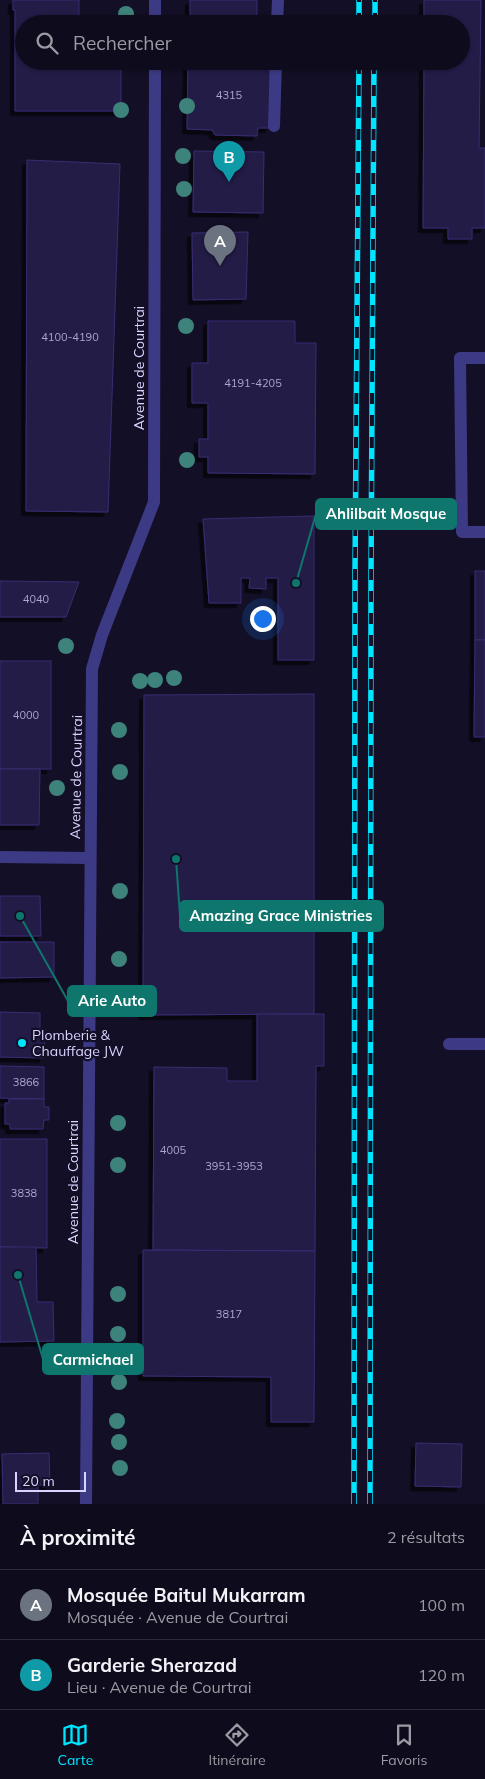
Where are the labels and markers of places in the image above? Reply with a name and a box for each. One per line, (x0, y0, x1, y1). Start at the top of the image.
pin: B (213, 141, 245, 182)
pin: A (204, 225, 236, 266)
callout: Ahlilbait Mosque (316, 499, 456, 529)
callout: Amazing Grace Ministries (180, 901, 383, 931)
callout: Arie Auto (68, 986, 156, 1016)
place label: Plomberie & Chauffage JW (32, 1026, 124, 1060)
marker: Plomberie & Chauffage JW (16, 1037, 28, 1049)
callout: Carmichael (43, 1344, 143, 1374)

